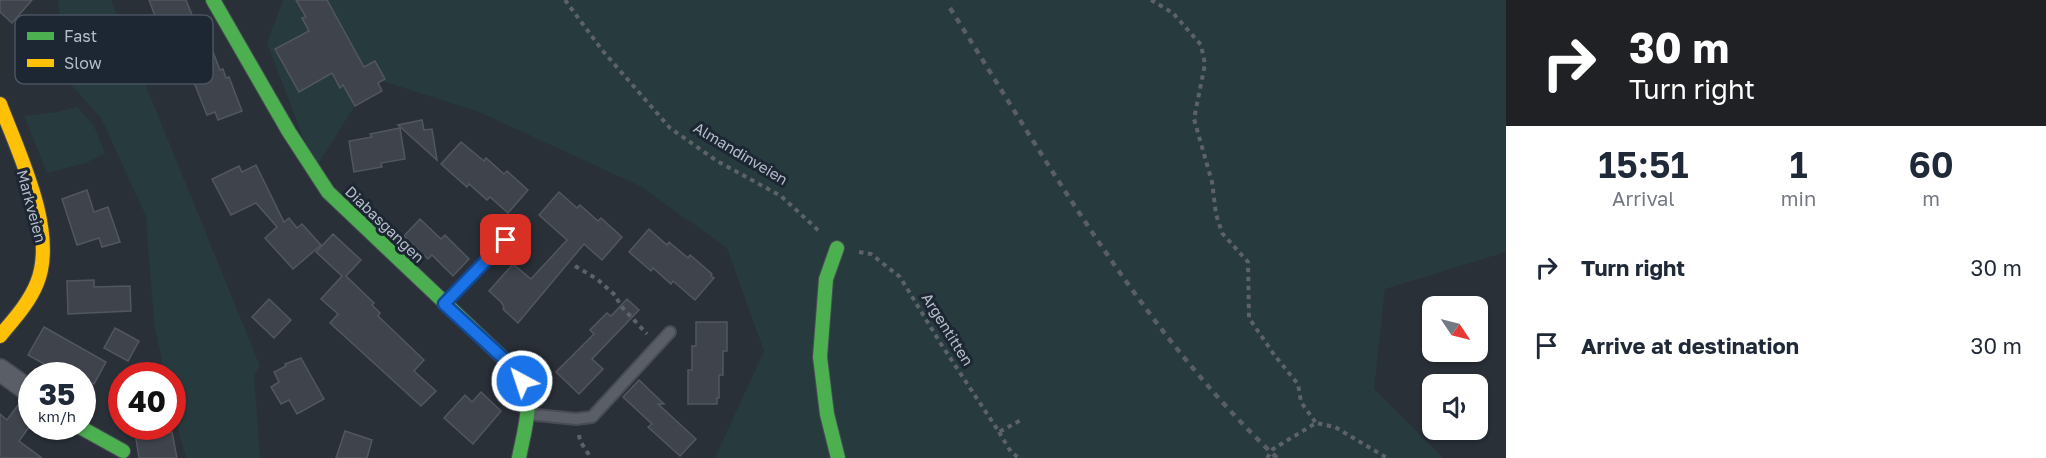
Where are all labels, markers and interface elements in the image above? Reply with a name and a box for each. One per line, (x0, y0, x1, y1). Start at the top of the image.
legend (15, 15, 213, 84)
text: 30 m (1629, 22, 1729, 72)
icon: right (1530, 24, 1608, 102)
text: Fast (64, 26, 97, 46)
text: Slow (64, 53, 102, 73)
text: Turn right (1629, 73, 1755, 105)
street label: Almandinveien (691, 118, 791, 188)
text: 15:51 (1598, 143, 1689, 186)
text: 1 (1789, 143, 1808, 186)
text: 60 (1908, 143, 1954, 186)
street label: Markveien (14, 168, 50, 244)
street label: Diabasgangen (342, 182, 428, 266)
text: Arrival (1612, 186, 1675, 210)
text: min (1781, 186, 1816, 210)
text: m (1922, 186, 1940, 210)
pin (480, 214, 531, 265)
icon: arrive (489, 223, 522, 256)
icon: right (1530, 251, 1563, 284)
text: Turn right (1581, 254, 1685, 281)
text: 30 m (1971, 254, 2022, 281)
street label: Argentitten (918, 289, 978, 369)
north arrow (1422, 296, 1488, 362)
map controls (1422, 296, 1488, 440)
icon: arrive (1530, 329, 1563, 362)
text: Arrive at destination (1581, 332, 1799, 359)
text: 30 m (1971, 332, 2022, 359)
position arrow (490, 349, 554, 413)
speed limit sign: 40 (108, 362, 186, 440)
button: sound (1422, 374, 1488, 440)
text: 35 (39, 376, 75, 412)
text: km/h (38, 407, 76, 425)

